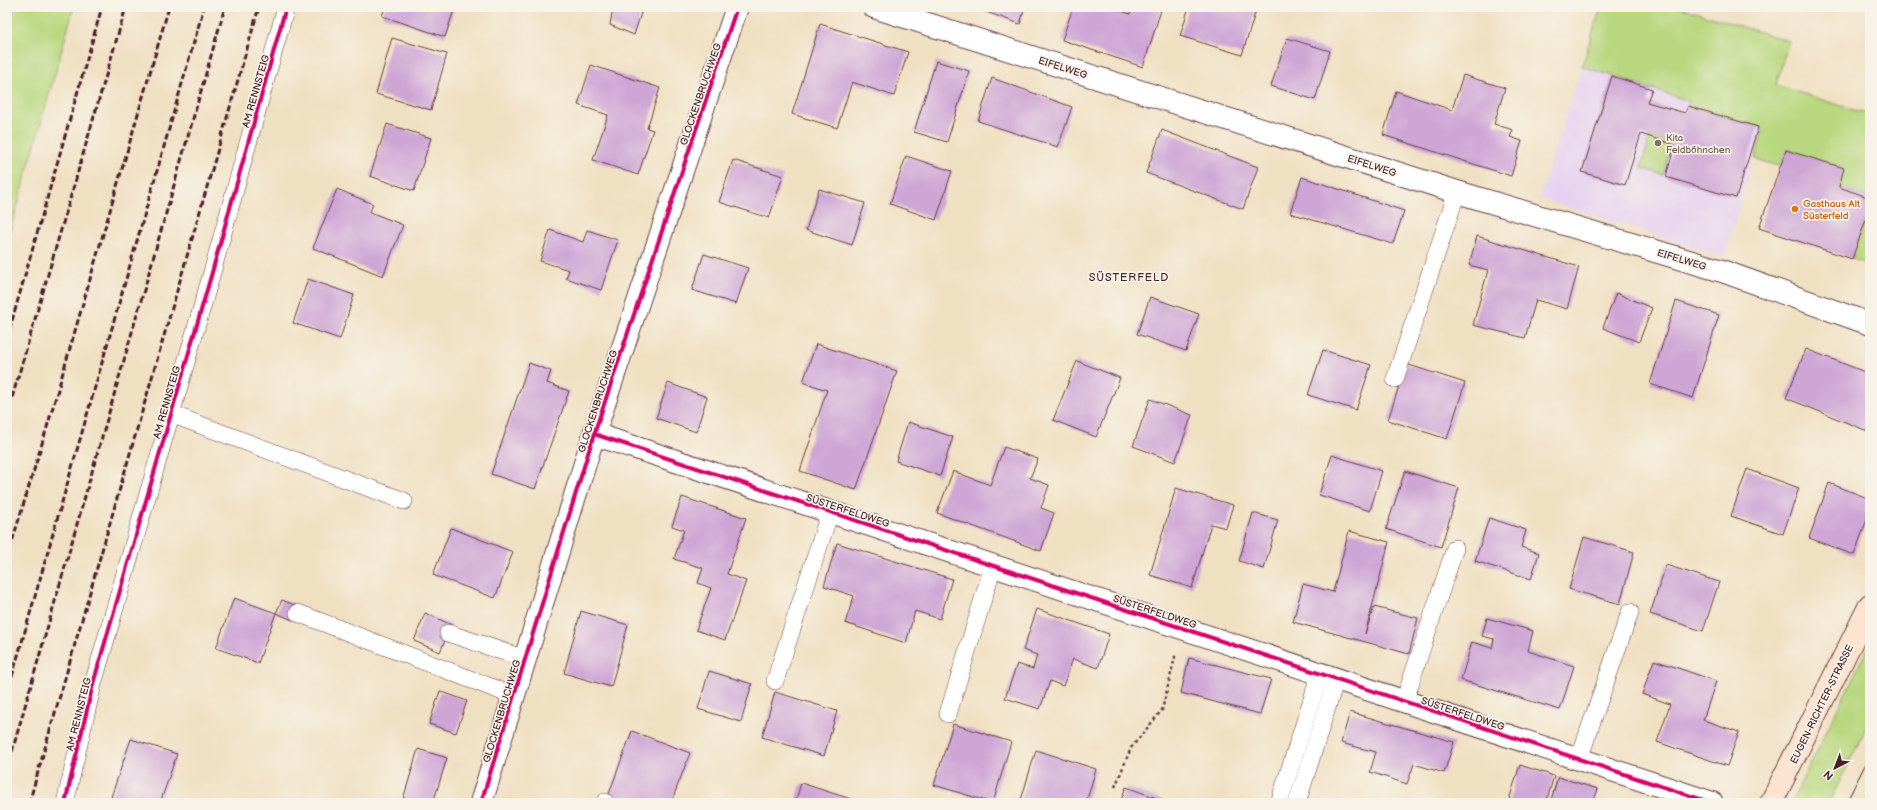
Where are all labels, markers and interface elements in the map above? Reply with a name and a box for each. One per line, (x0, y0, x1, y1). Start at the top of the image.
street label: GLOCKENBRUCHWEG (678, 41, 724, 147)
street label: AM RENNSTEIG (240, 53, 272, 129)
street label: EIFELWEG (1037, 54, 1089, 82)
place label: Kita Feldböhnchen (1666, 132, 1731, 156)
marker: Kita Feldböhnchen (1653, 138, 1663, 148)
street label: EIFELWEG (1346, 152, 1398, 180)
place label: Gasthaus Alt Süsterfeld (1803, 198, 1860, 222)
marker: Gasthaus Alt Süsterfeld (1790, 204, 1800, 214)
street label: EIFELWEG (1656, 247, 1708, 273)
district label: SÜSTERFELD (1089, 270, 1169, 284)
street label: GLOCKENBRUCHWEG (576, 348, 620, 454)
street label: AM RENNSTEIG (151, 364, 183, 440)
street label: SÜSTERFELDWEG (804, 492, 891, 530)
street label: SÜSTERFELDWEG (1111, 593, 1198, 631)
street label: EUGEN-RICHTER-STRASSE (1788, 643, 1856, 766)
street label: GLOCKENBRUCHWEG (481, 658, 523, 764)
street label: AM RENNSTEIG (64, 676, 94, 752)
street label: SÜSTERFELDWEG (1419, 695, 1506, 733)
north arrow (1815, 748, 1855, 788)
text: N (1821, 767, 1836, 783)

